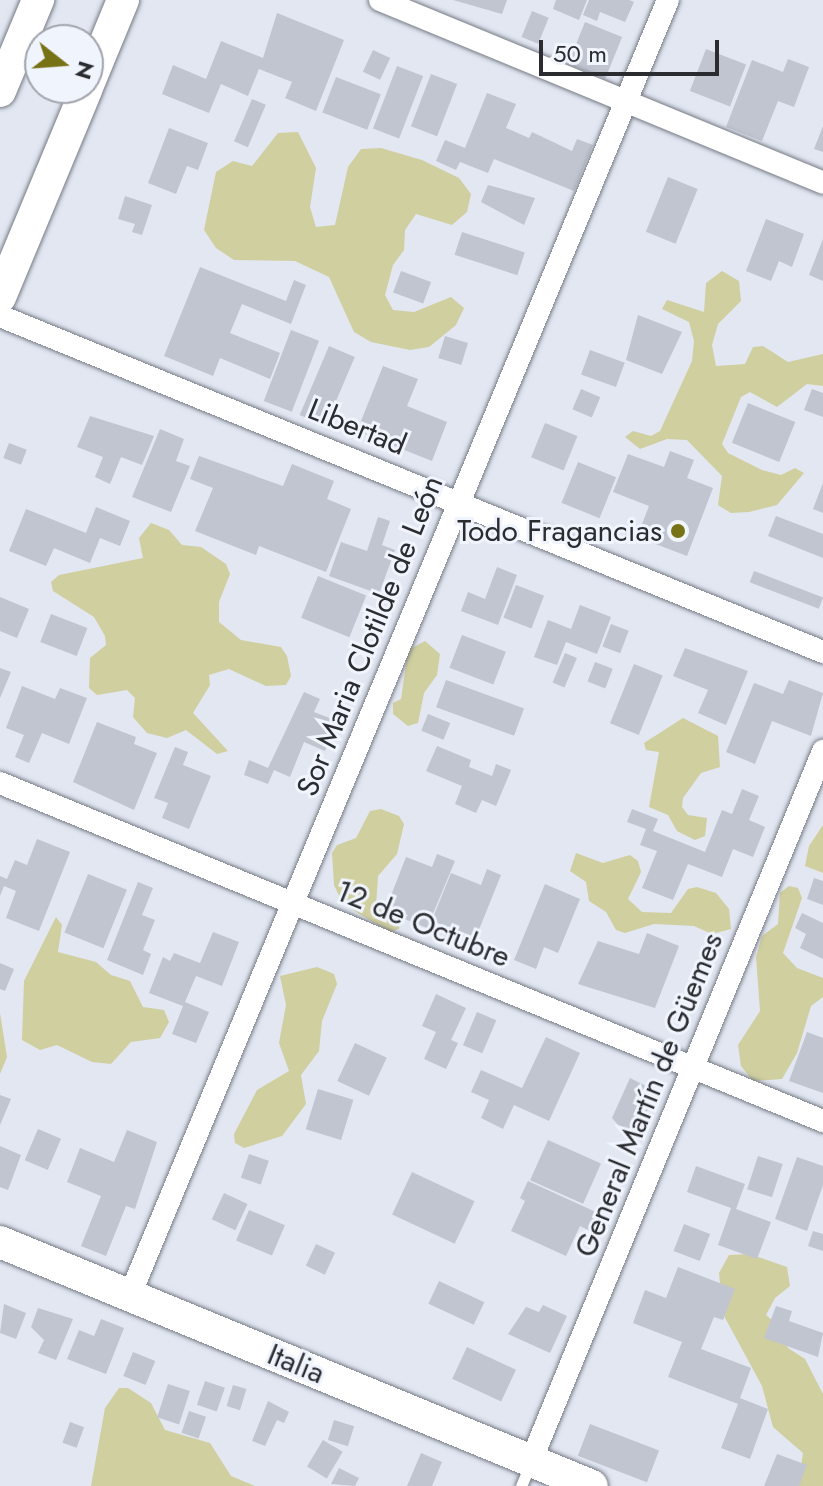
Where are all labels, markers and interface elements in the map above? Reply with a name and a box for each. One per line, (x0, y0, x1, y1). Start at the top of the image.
north arrow (24, 24, 104, 104)
scale bar (543, 24, 723, 74)
text: 50 m (553, 36, 607, 71)
text: N (67, 57, 103, 83)
street label: Libertad (303, 391, 411, 463)
street label: Sor Maria Clotilde de León (289, 471, 451, 801)
place label: Todo Fragancias (457, 513, 662, 549)
marker: Todo Fragancias (669, 522, 687, 540)
street label: 12 de Octubre (331, 873, 515, 975)
street label: General Martín de Güemes (567, 928, 731, 1262)
street label: Italia (262, 1336, 330, 1392)

